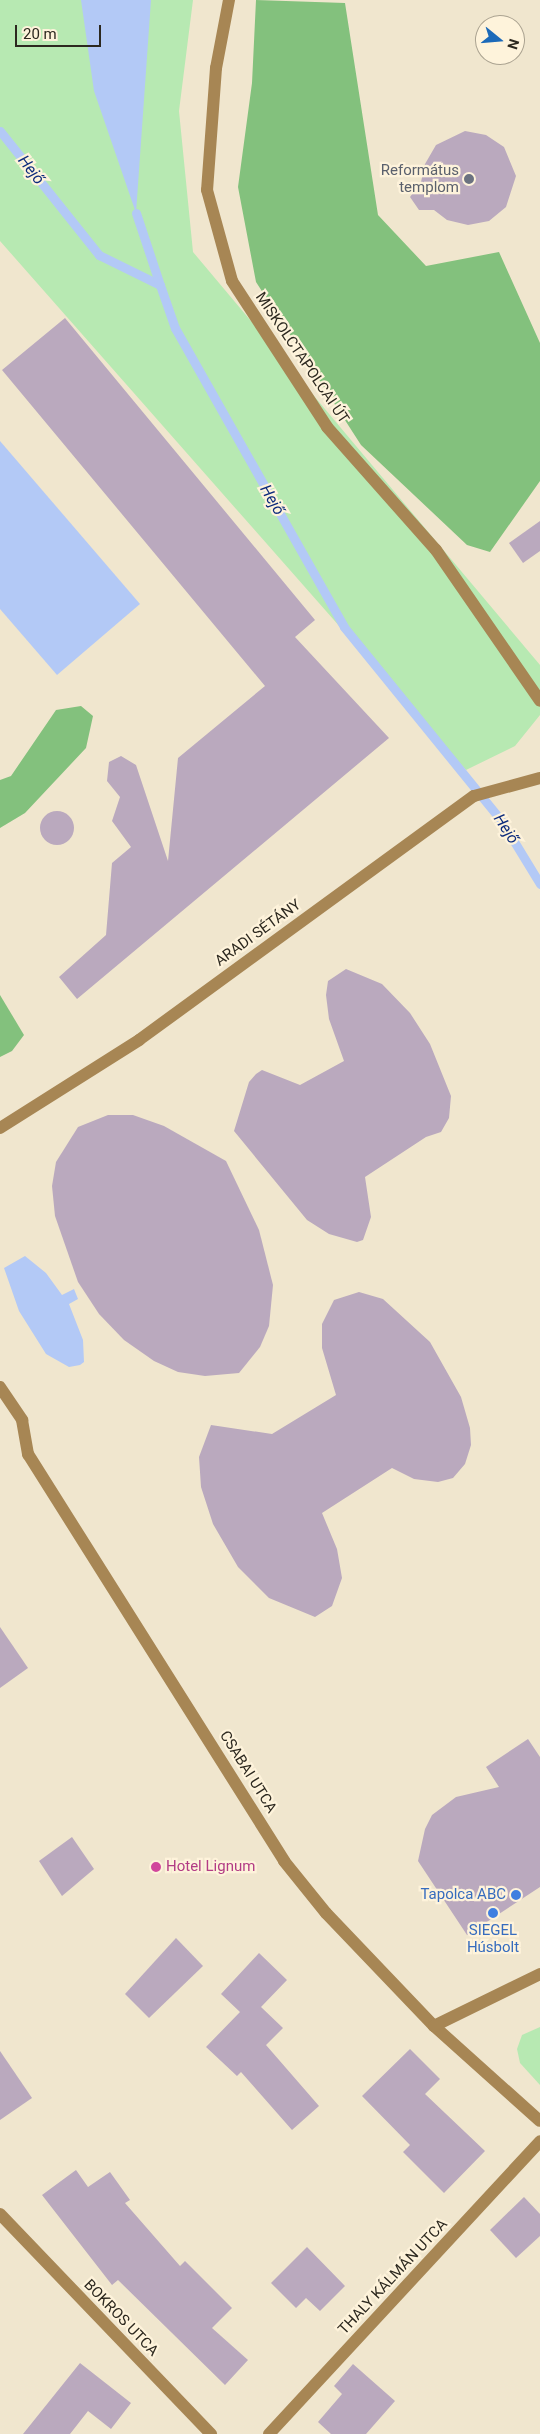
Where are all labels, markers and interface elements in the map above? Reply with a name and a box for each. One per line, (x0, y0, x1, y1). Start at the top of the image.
scale bar (18, 15, 104, 47)
north arrow (475, 15, 525, 65)
text: 20 m (23, 25, 57, 43)
text: N (504, 37, 522, 51)
water label: Hejő (14, 152, 48, 188)
place label: Református templom (381, 161, 459, 196)
marker: Református templom (463, 173, 475, 185)
street label: MISKOLCTAPOLCAI ÚT (251, 289, 353, 427)
water label: Hejő (256, 481, 288, 519)
water label: Hejő (489, 810, 523, 848)
street label: ARADI SÉTÁNY (212, 896, 304, 970)
street label: CSABAI UTCA (216, 1728, 280, 1816)
place label: Hotel Lignum (166, 1858, 255, 1876)
marker: Hotel Lignum (150, 1861, 162, 1873)
place label: Tapolca ABC (420, 1886, 506, 1904)
marker: Tapolca ABC (510, 1889, 522, 1901)
marker: SIEGEL Húsbolt (487, 1907, 499, 1919)
place label: SIEGEL Húsbolt (467, 1921, 519, 1956)
street label: THALY KÁLMÁN UTCA (335, 2216, 451, 2338)
street label: BOKROS UTCA (80, 2276, 162, 2360)

